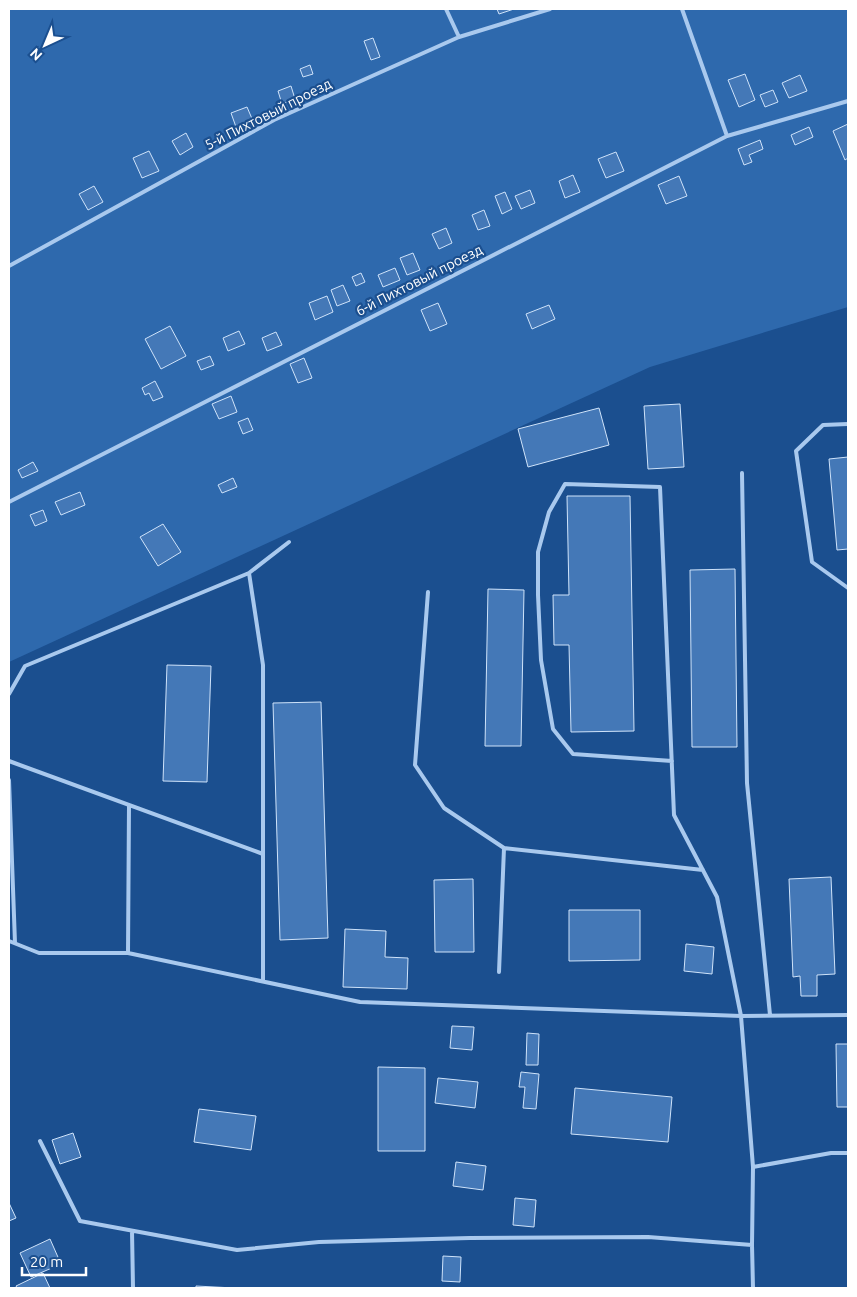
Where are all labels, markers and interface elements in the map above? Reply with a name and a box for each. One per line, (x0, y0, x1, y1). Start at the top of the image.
north arrow (20, 20, 70, 70)
text: N (27, 45, 45, 64)
street label: 5-й Пихтовый проезд (202, 75, 334, 153)
street label: 6-й Пихтовый проезд (353, 241, 485, 319)
scale bar (22, 1244, 86, 1276)
text: 20 m (30, 1253, 63, 1270)

